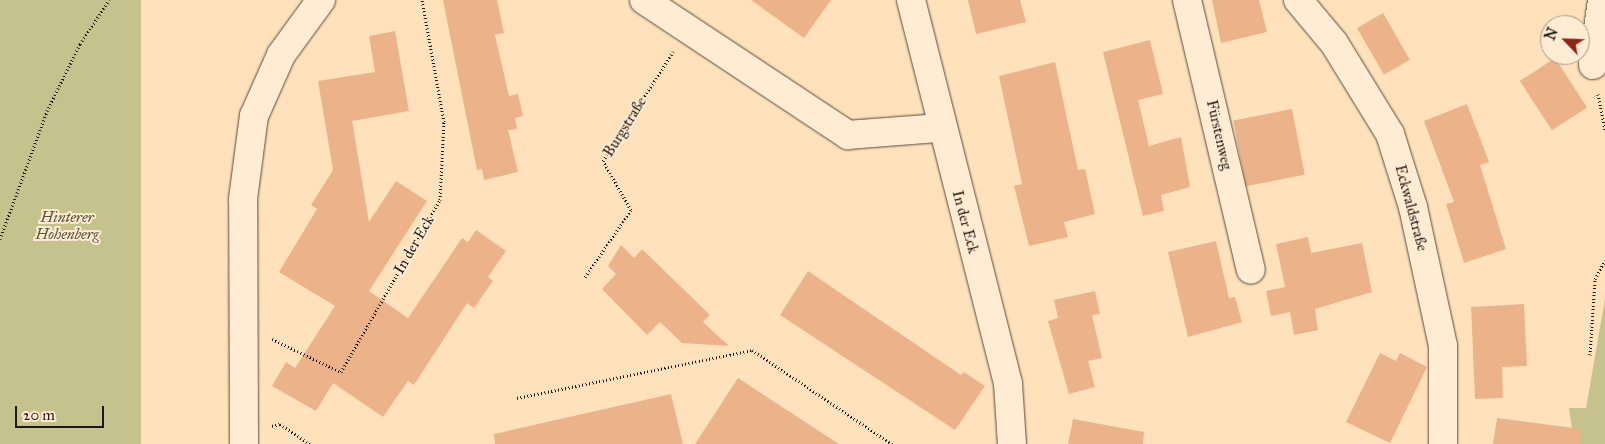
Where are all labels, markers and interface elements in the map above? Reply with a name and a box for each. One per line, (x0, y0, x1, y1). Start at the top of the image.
north arrow (1540, 15, 1590, 65)
text: N (1542, 25, 1562, 43)
street label: Burgstraße (600, 94, 650, 160)
street label: Fürstenweg (1202, 98, 1236, 172)
street label: Eckwaldstraße (1391, 163, 1431, 253)
street label: In der Eck (948, 189, 982, 255)
park label: Hinterer Hohenberg (35, 208, 99, 243)
street label: In der Eck (390, 213, 438, 277)
scale bar (18, 396, 106, 428)
text: 20 m (23, 406, 55, 424)

